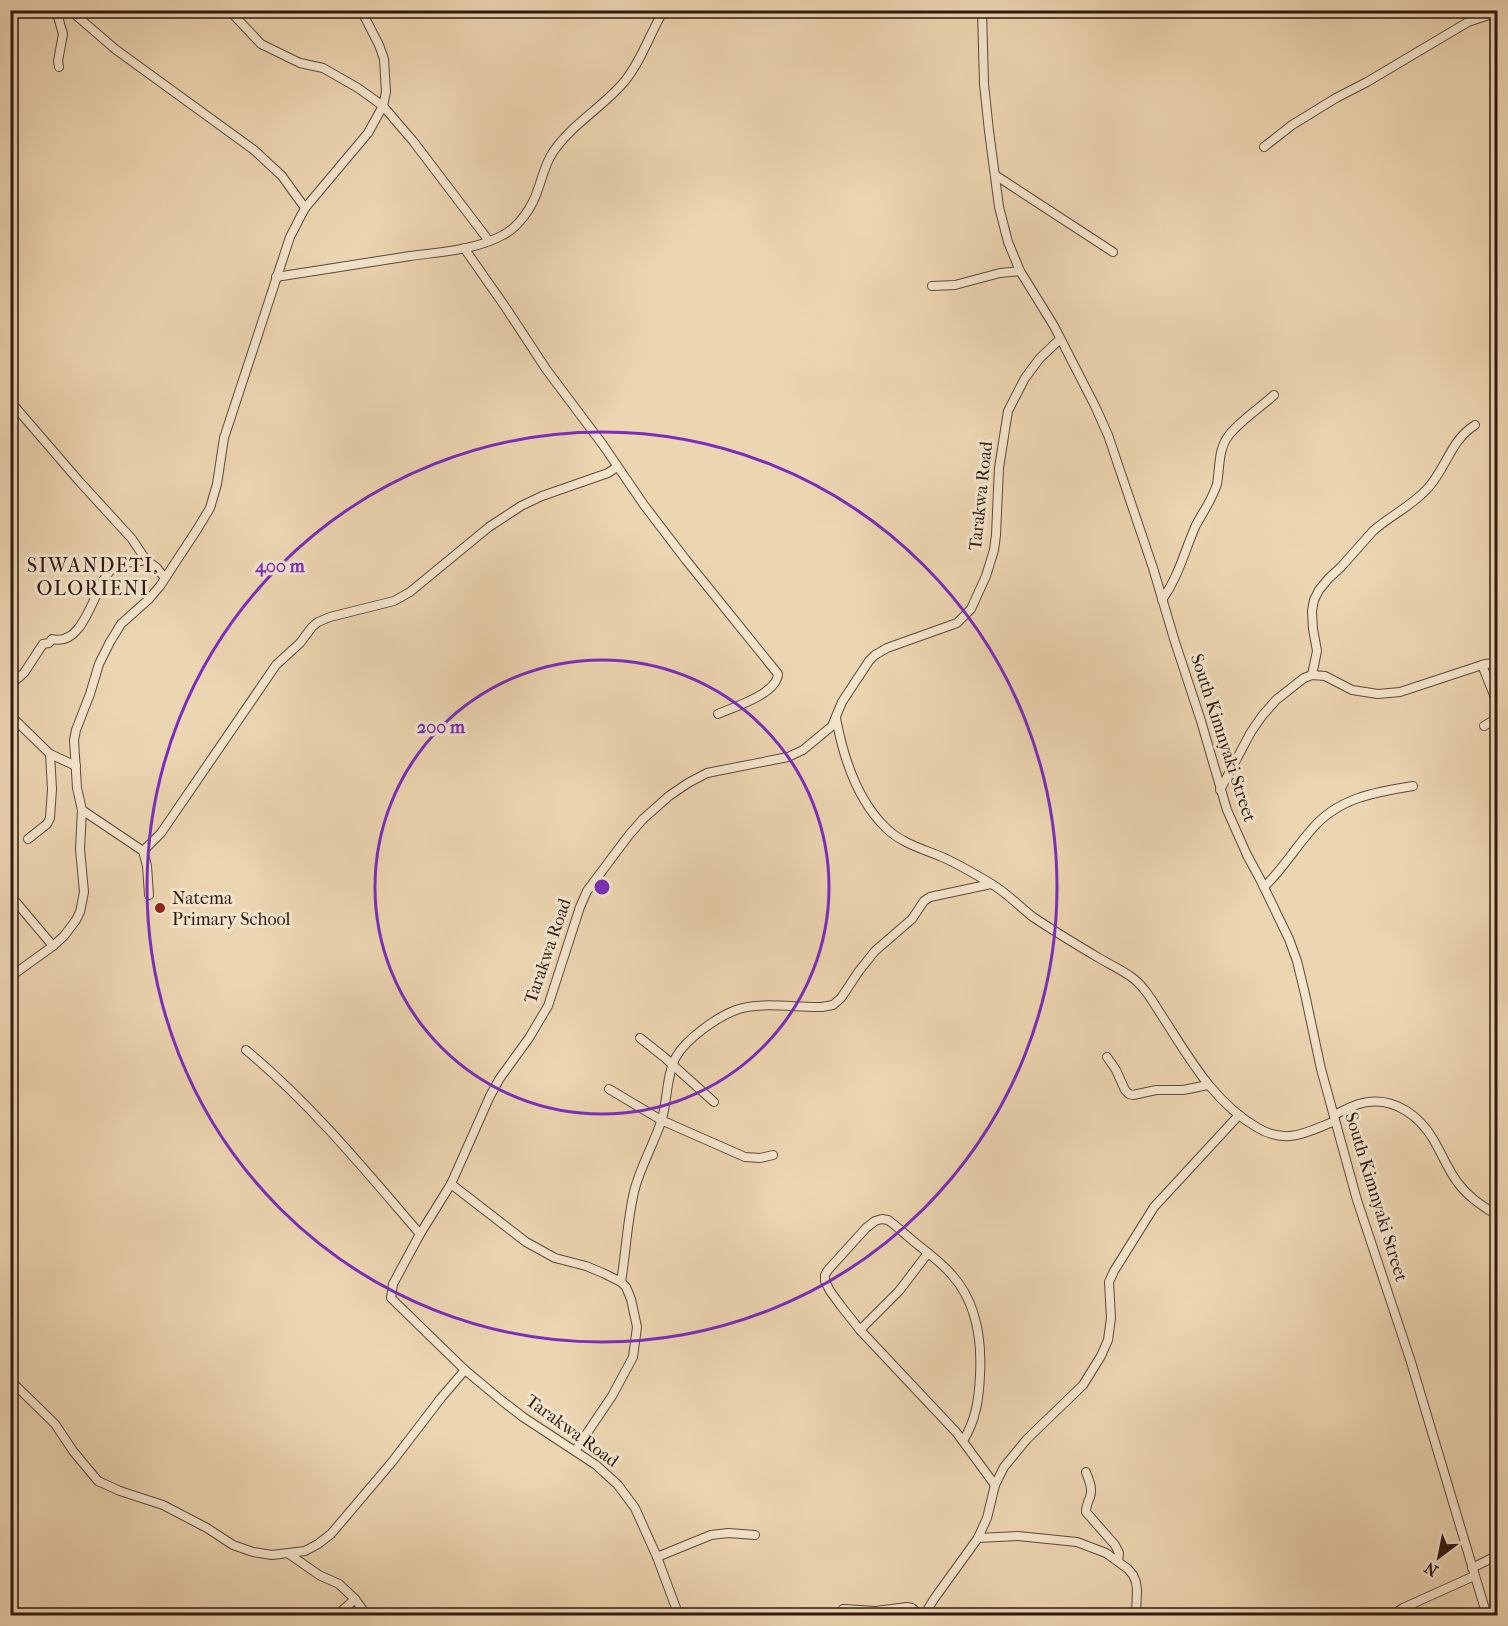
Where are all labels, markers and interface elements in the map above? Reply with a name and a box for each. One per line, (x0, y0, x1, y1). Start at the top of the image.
street label: Tarakwa Road (965, 440, 997, 552)
district label: SIWANDETI, OLORIENI (27, 554, 159, 600)
text: 400 m (254, 556, 306, 577)
street label: South Kimnyaki Street (1186, 651, 1260, 825)
text: 200 m (417, 717, 466, 738)
centre of rings (592, 877, 612, 897)
place label: Natema Primary School (172, 888, 291, 930)
street label: Tarakwa Road (520, 896, 576, 1006)
marker: Natema Primary School (153, 901, 167, 915)
street label: South Kimnyaki Street (1340, 1110, 1412, 1285)
street label: Tarakwa Road (521, 1390, 623, 1472)
north arrow (1409, 1527, 1469, 1587)
text: N (1420, 1558, 1441, 1581)

